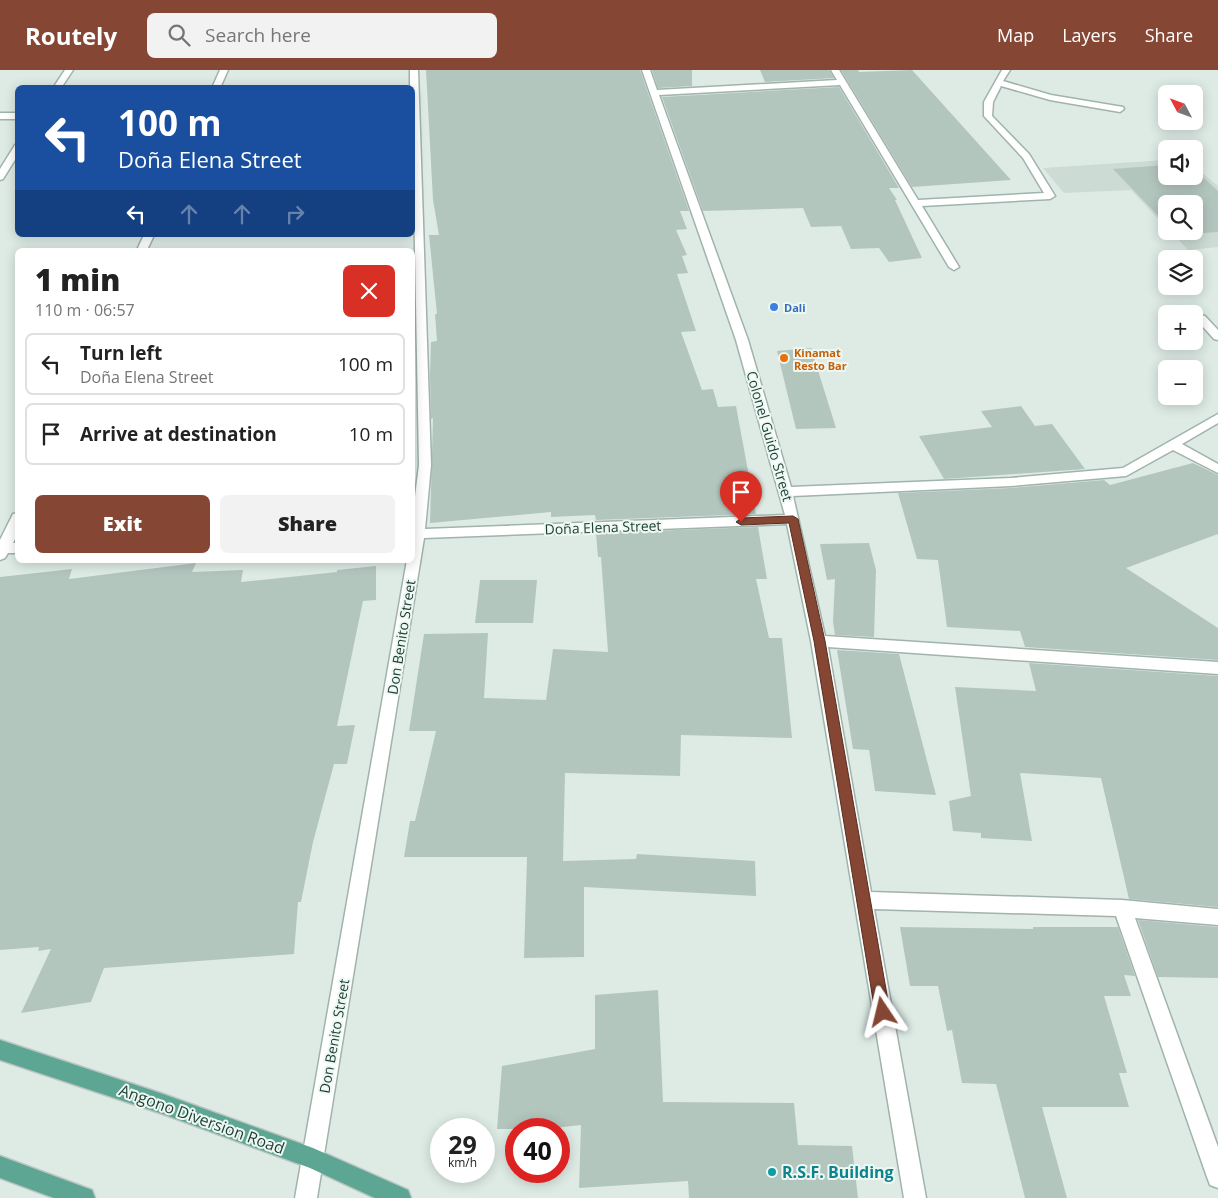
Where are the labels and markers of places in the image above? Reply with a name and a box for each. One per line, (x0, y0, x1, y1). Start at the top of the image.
place label: Dali (784, 300, 806, 315)
marker: Dali (768, 301, 780, 313)
place label: Kinamat Resto Bar (794, 345, 847, 373)
marker: Kinamat Resto Bar (778, 352, 790, 364)
pin (720, 471, 762, 522)
place label: R.S.F. Building (782, 1161, 894, 1183)
marker: R.S.F. Building (766, 1166, 778, 1178)

